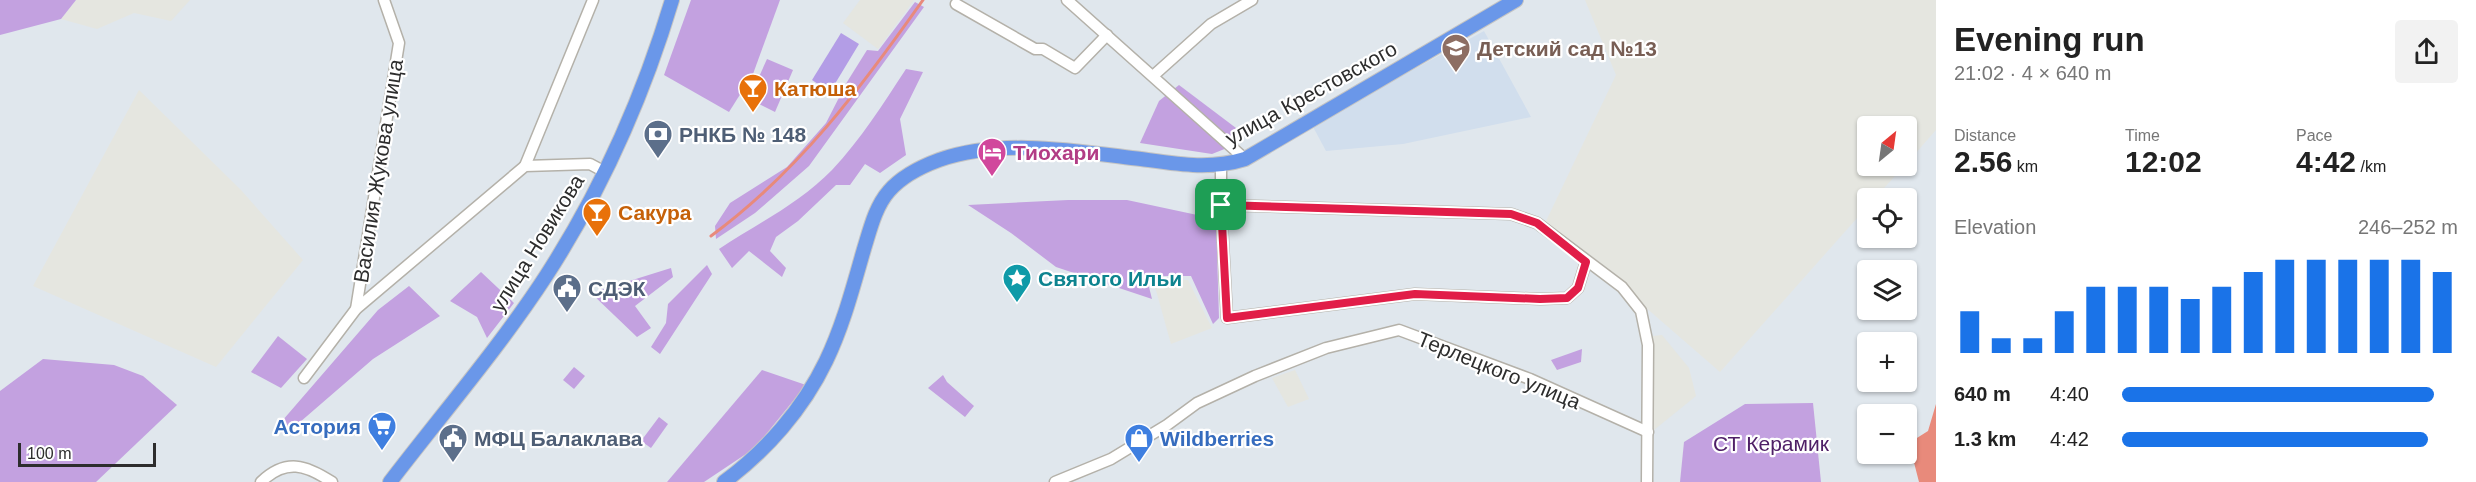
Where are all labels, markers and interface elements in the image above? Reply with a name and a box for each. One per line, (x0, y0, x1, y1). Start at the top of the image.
button: share (2395, 20, 2458, 83)
text: Evening run (1954, 21, 2145, 58)
school or university icon: Детский сад №13 (1440, 32, 1472, 74)
street label: улица Крестовского (1221, 36, 1401, 150)
place label: Детский сад №13 (1477, 37, 1657, 60)
street label: Василия Жукова улица (349, 57, 407, 284)
text: 21:02 · 4 × 640 m (1954, 62, 2111, 84)
bar icon: Катюша (737, 72, 769, 114)
place label: Катюша (774, 77, 856, 100)
north arrow (1857, 116, 1917, 176)
map controls (1857, 116, 1917, 464)
bank icon: РНКБ № 148 (642, 118, 674, 160)
place label: РНКБ № 148 (679, 123, 807, 146)
text: Distance (1954, 127, 2016, 144)
text: Time (2125, 127, 2160, 144)
text: Pace (2296, 127, 2332, 144)
hotel icon: Тиохари (976, 136, 1008, 178)
place label: Тиохари (1013, 141, 1099, 164)
text: 2.56 (1954, 145, 2012, 178)
text: 12:02 (2125, 145, 2202, 178)
text: 4:42 (2296, 145, 2356, 178)
text: km (2012, 158, 2038, 175)
text: /km (2356, 158, 2386, 175)
street label: улица Новикова (486, 170, 589, 316)
pin (1195, 179, 1246, 230)
icon: arrive (1204, 188, 1237, 221)
button: locate (1857, 188, 1917, 248)
bar icon: Сакура (581, 196, 613, 238)
place label: Сакура (618, 201, 692, 224)
text: Elevation (1954, 216, 2036, 238)
text: 246–252 m (2358, 216, 2458, 238)
button: layers (1857, 260, 1917, 320)
place icon: Святого Ильи (1001, 262, 1033, 304)
place label: Святого Ильи (1038, 267, 1182, 290)
public building icon: СДЭК (551, 272, 583, 314)
place label: СДЭК (588, 277, 646, 300)
street label: Терлецкого улица (1414, 327, 1584, 413)
button: + (1857, 332, 1917, 392)
text: 640 m (1954, 383, 2011, 405)
text: 4:40 (2050, 383, 2089, 405)
button: − (1857, 404, 1917, 464)
supermarket icon: Астория (366, 410, 398, 452)
place label: Астория (274, 415, 361, 438)
public building icon: МФЦ Балаклава (437, 422, 469, 464)
shop icon: Wildberries (1123, 422, 1155, 464)
place label: МФЦ Балаклава (474, 427, 643, 450)
place label: Wildberries (1160, 427, 1274, 450)
text: 1.3 km (1954, 428, 2016, 450)
text: 4:42 (2050, 428, 2089, 450)
park label: СТ Керамик (1713, 432, 1830, 455)
scale bar (18, 440, 156, 468)
text: 100 m (27, 445, 71, 462)

